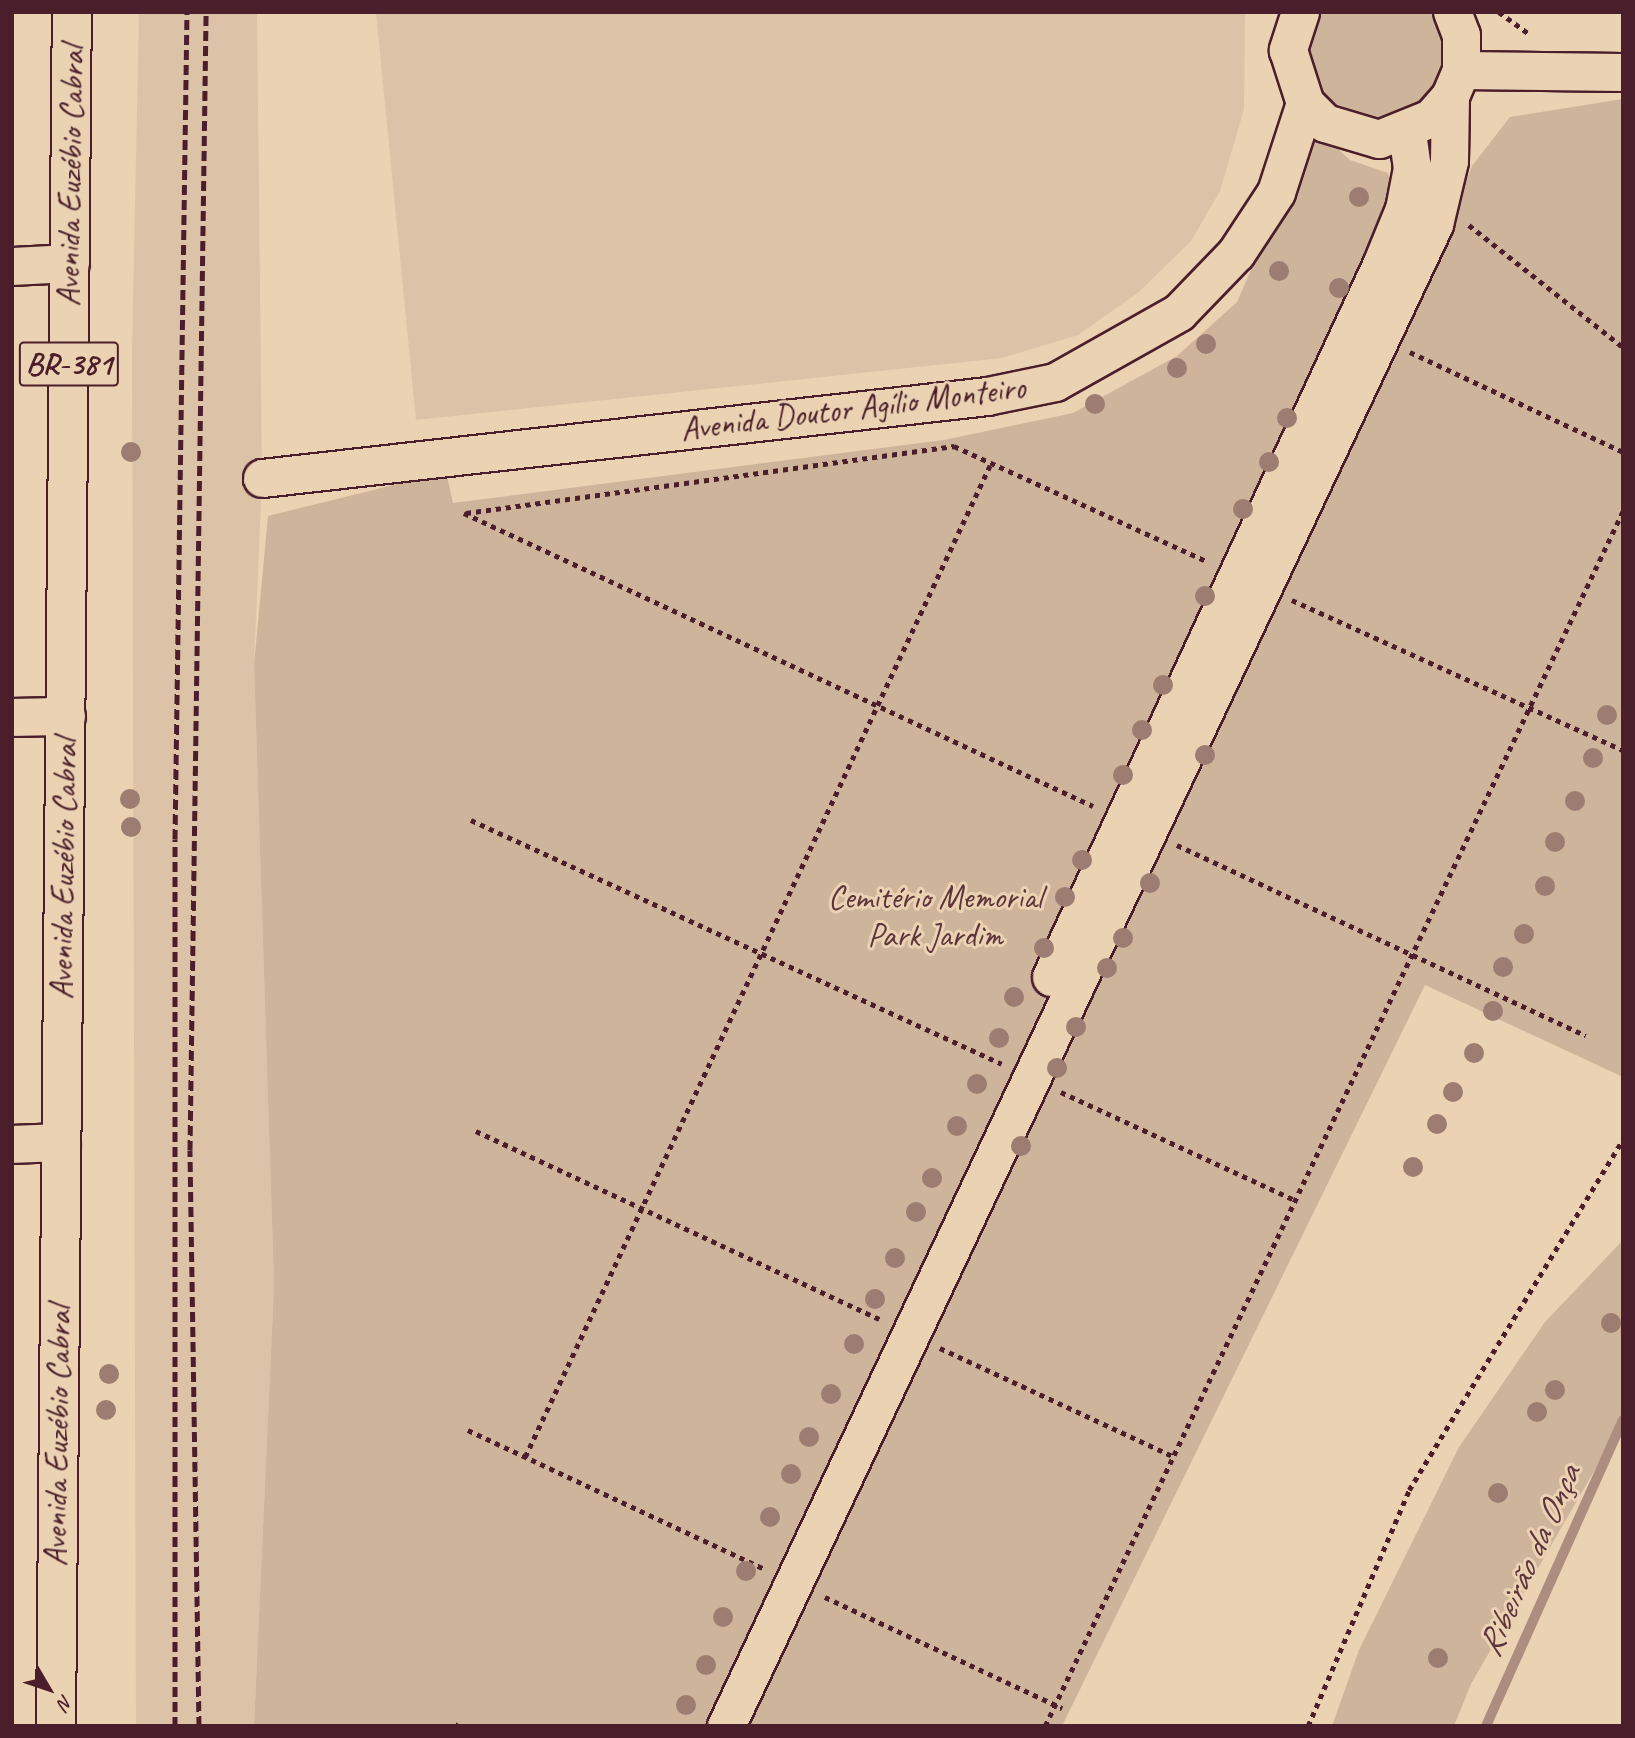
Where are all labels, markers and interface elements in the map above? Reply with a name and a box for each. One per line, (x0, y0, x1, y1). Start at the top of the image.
street label: Avenida Euzébio Cabral (49, 45, 93, 307)
road number: BR-381 (18, 336, 120, 392)
street label: Avenida Doutor Agílio Monteiro (679, 368, 1027, 450)
street label: Avenida Euzébio Cabral (42, 738, 86, 1000)
park label: Cemitério Memorial Park Jardim (828, 878, 1042, 956)
street label: Avenida Euzébio Cabral (36, 1305, 80, 1567)
water label: Ribeirão da Onça (1468, 1459, 1590, 1663)
north arrow (14, 1654, 84, 1724)
text: N (52, 1690, 78, 1714)

